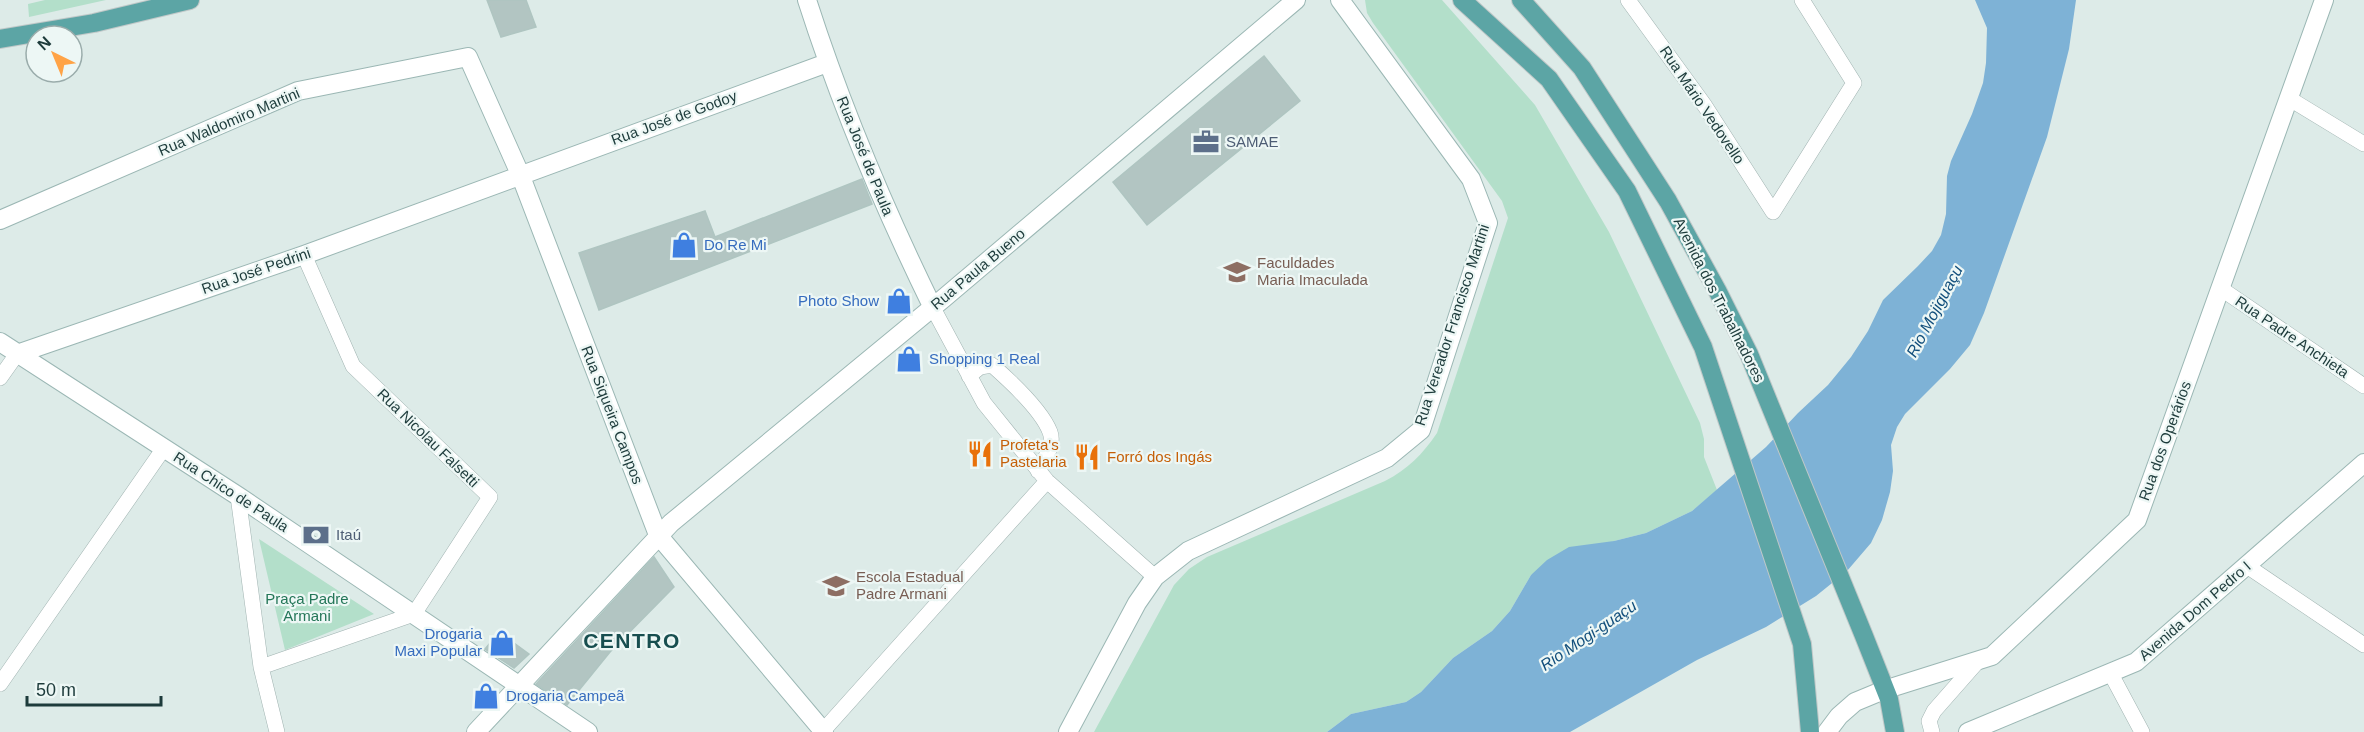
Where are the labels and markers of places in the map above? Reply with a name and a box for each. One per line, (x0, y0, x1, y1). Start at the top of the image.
office icon: SAMAE (1191, 127, 1221, 157)
place label: SAMAE (1226, 133, 1279, 150)
shop icon: Do Re Mi (669, 230, 699, 260)
place label: Do Re Mi (704, 236, 767, 253)
place label: Faculdades Maria Imaculada (1257, 254, 1369, 288)
school or university icon: Faculdades Maria Imaculada (1222, 257, 1252, 287)
shop icon: Photo Show (884, 286, 914, 316)
place label: Photo Show (798, 292, 879, 309)
shop icon: Shopping 1 Real (894, 344, 924, 374)
place label: Shopping 1 Real (929, 350, 1040, 367)
place label: Profeta's Pastelaria (1000, 436, 1067, 470)
restaurant icon: Profeta's Pastelaria (965, 439, 995, 469)
restaurant icon: Forró dos Ingás (1072, 442, 1102, 472)
place label: Forró dos Ingás (1107, 448, 1212, 465)
bank icon: Itaú (301, 520, 331, 550)
place label: Itaú (336, 526, 361, 543)
place label: Escola Estadual Padre Armani (856, 568, 964, 602)
school or university icon: Escola Estadual Padre Armani (821, 571, 851, 601)
place label: Drogaria Maxi Popular (394, 625, 483, 659)
shop icon: Drogaria Maxi Popular (487, 628, 517, 658)
shop icon: Drogaria Campeã (471, 681, 501, 711)
place label: Drogaria Campeã (506, 687, 625, 704)

